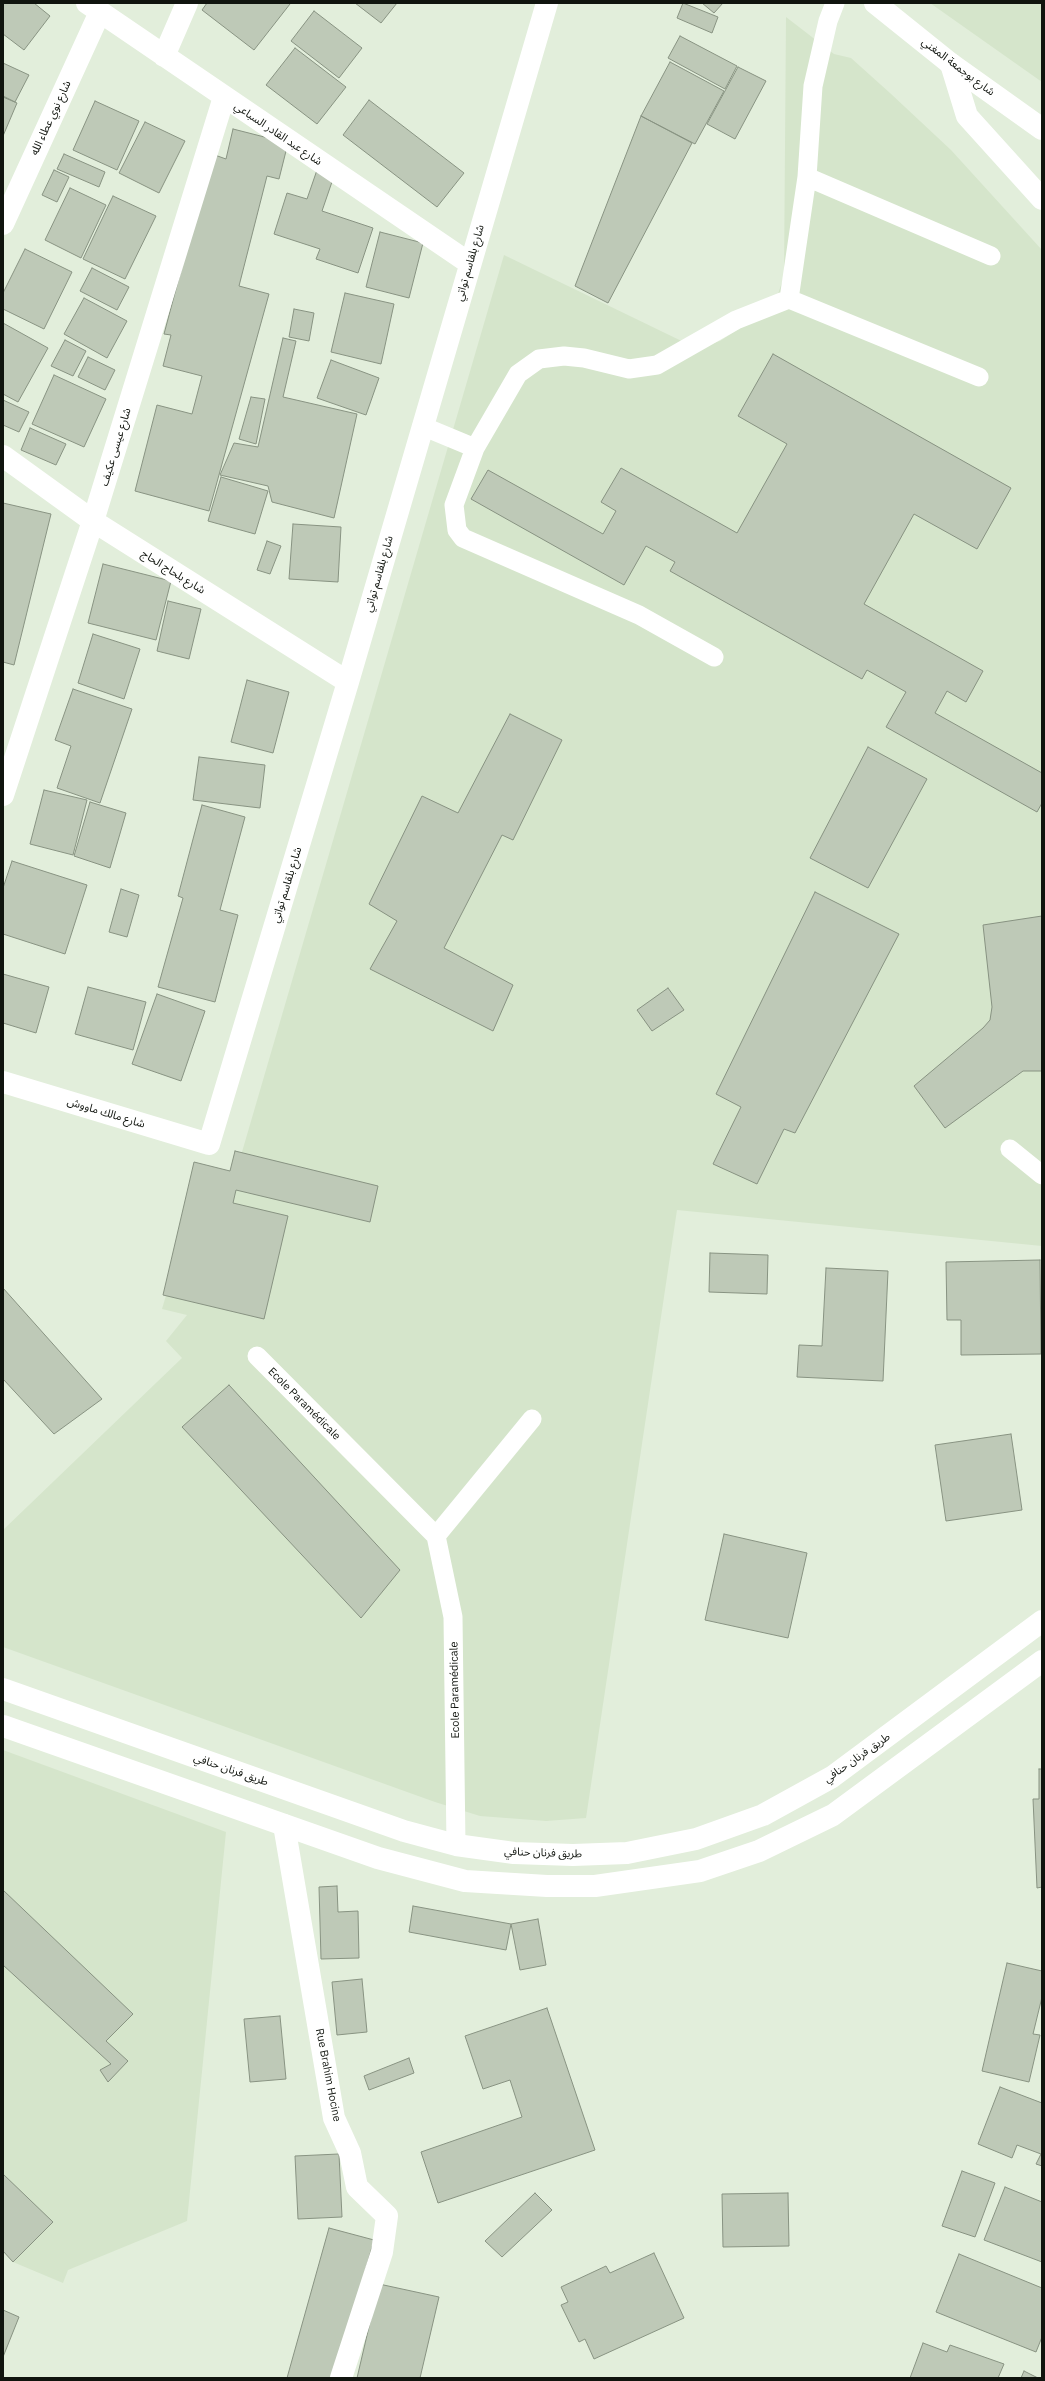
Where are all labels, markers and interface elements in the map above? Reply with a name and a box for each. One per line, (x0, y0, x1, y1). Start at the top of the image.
street label: شارع بوجمعة المغني (919, 35, 997, 99)
street label: شارع نوي عطاء الله (28, 79, 74, 157)
street label: شارع عبد القادر السباعي (232, 100, 324, 168)
street label: شارع بلقاسم تواتي (453, 223, 487, 303)
street label: شارع عيسى عكيف (98, 406, 134, 488)
street label: شارع بلقاسم تواتي (362, 534, 396, 614)
street label: شارع بلحاج الحاج (139, 547, 207, 597)
street label: شارع بلقاسم تواتي (269, 845, 305, 925)
street label: شارع مالك ماووش (65, 1095, 147, 1131)
street label: Ecole Paramédicale (265, 1365, 343, 1443)
street label: Ecole Paramédicale (448, 1641, 462, 1739)
street label: طريق فرنان حنافي (821, 1730, 893, 1786)
street label: طريق فرنان حنافي (192, 1751, 270, 1789)
street label: طريق فرنان حنافي (504, 1845, 582, 1861)
street label: Rue Brahim Hocine (312, 2027, 344, 2123)

